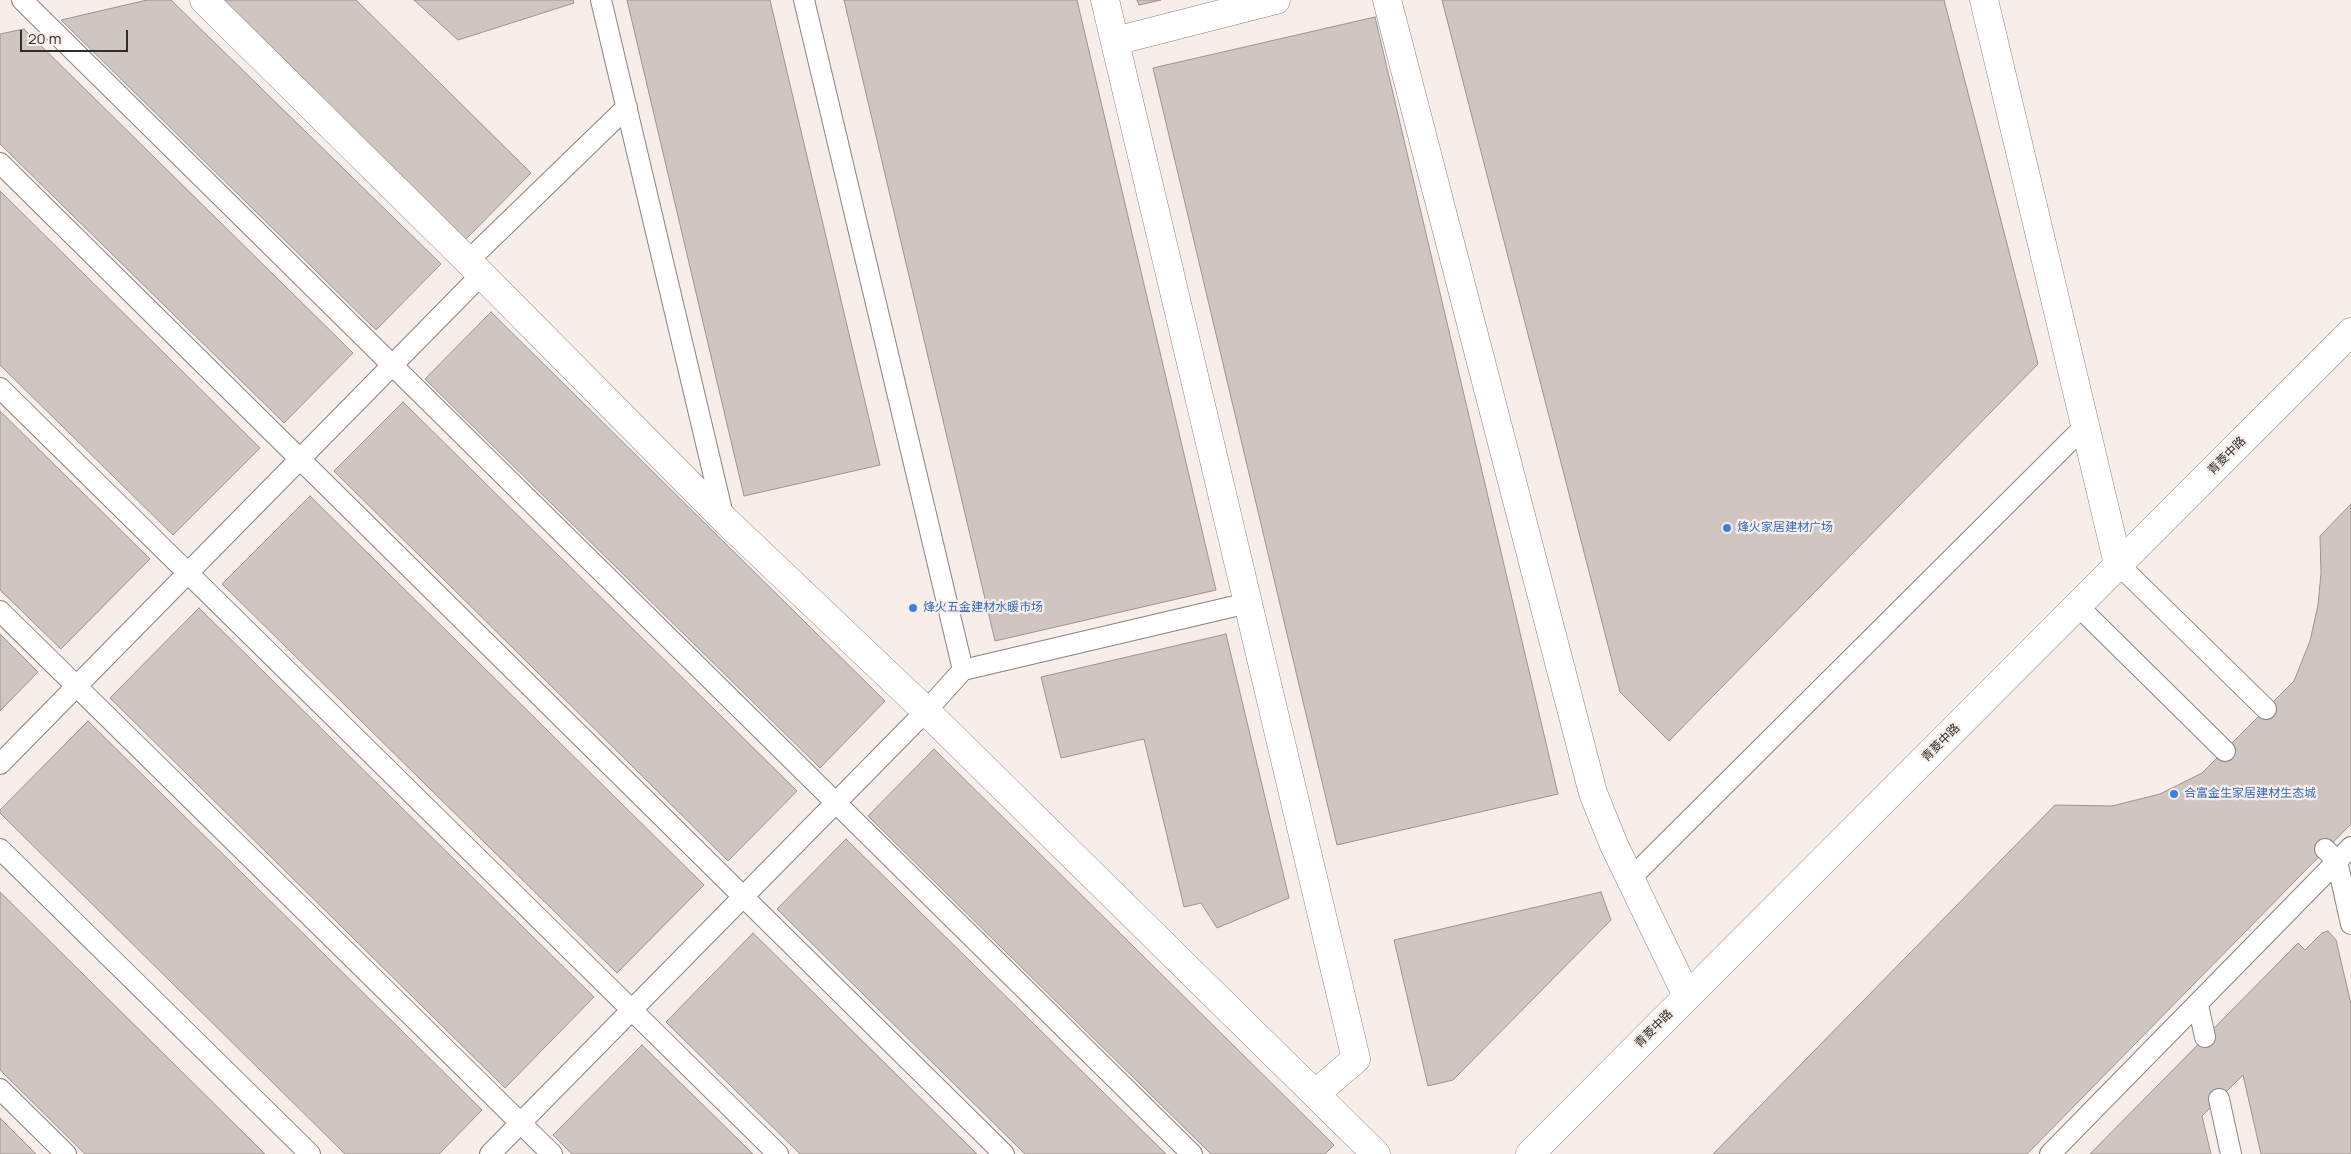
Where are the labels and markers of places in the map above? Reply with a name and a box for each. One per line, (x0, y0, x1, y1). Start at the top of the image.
place label: 烽火家居建材广场 (1737, 521, 1833, 535)
marker: 烽火家居建材广场 (1721, 522, 1733, 534)
place label: 烽火五金建材水暖市场 (923, 601, 1043, 615)
marker: 烽火五金建材水暖市场 (907, 602, 919, 614)
place label: 合富金生家居建材生态城 (2184, 787, 2316, 801)
marker: 合富金生家居建材生态城 (2168, 788, 2180, 800)

